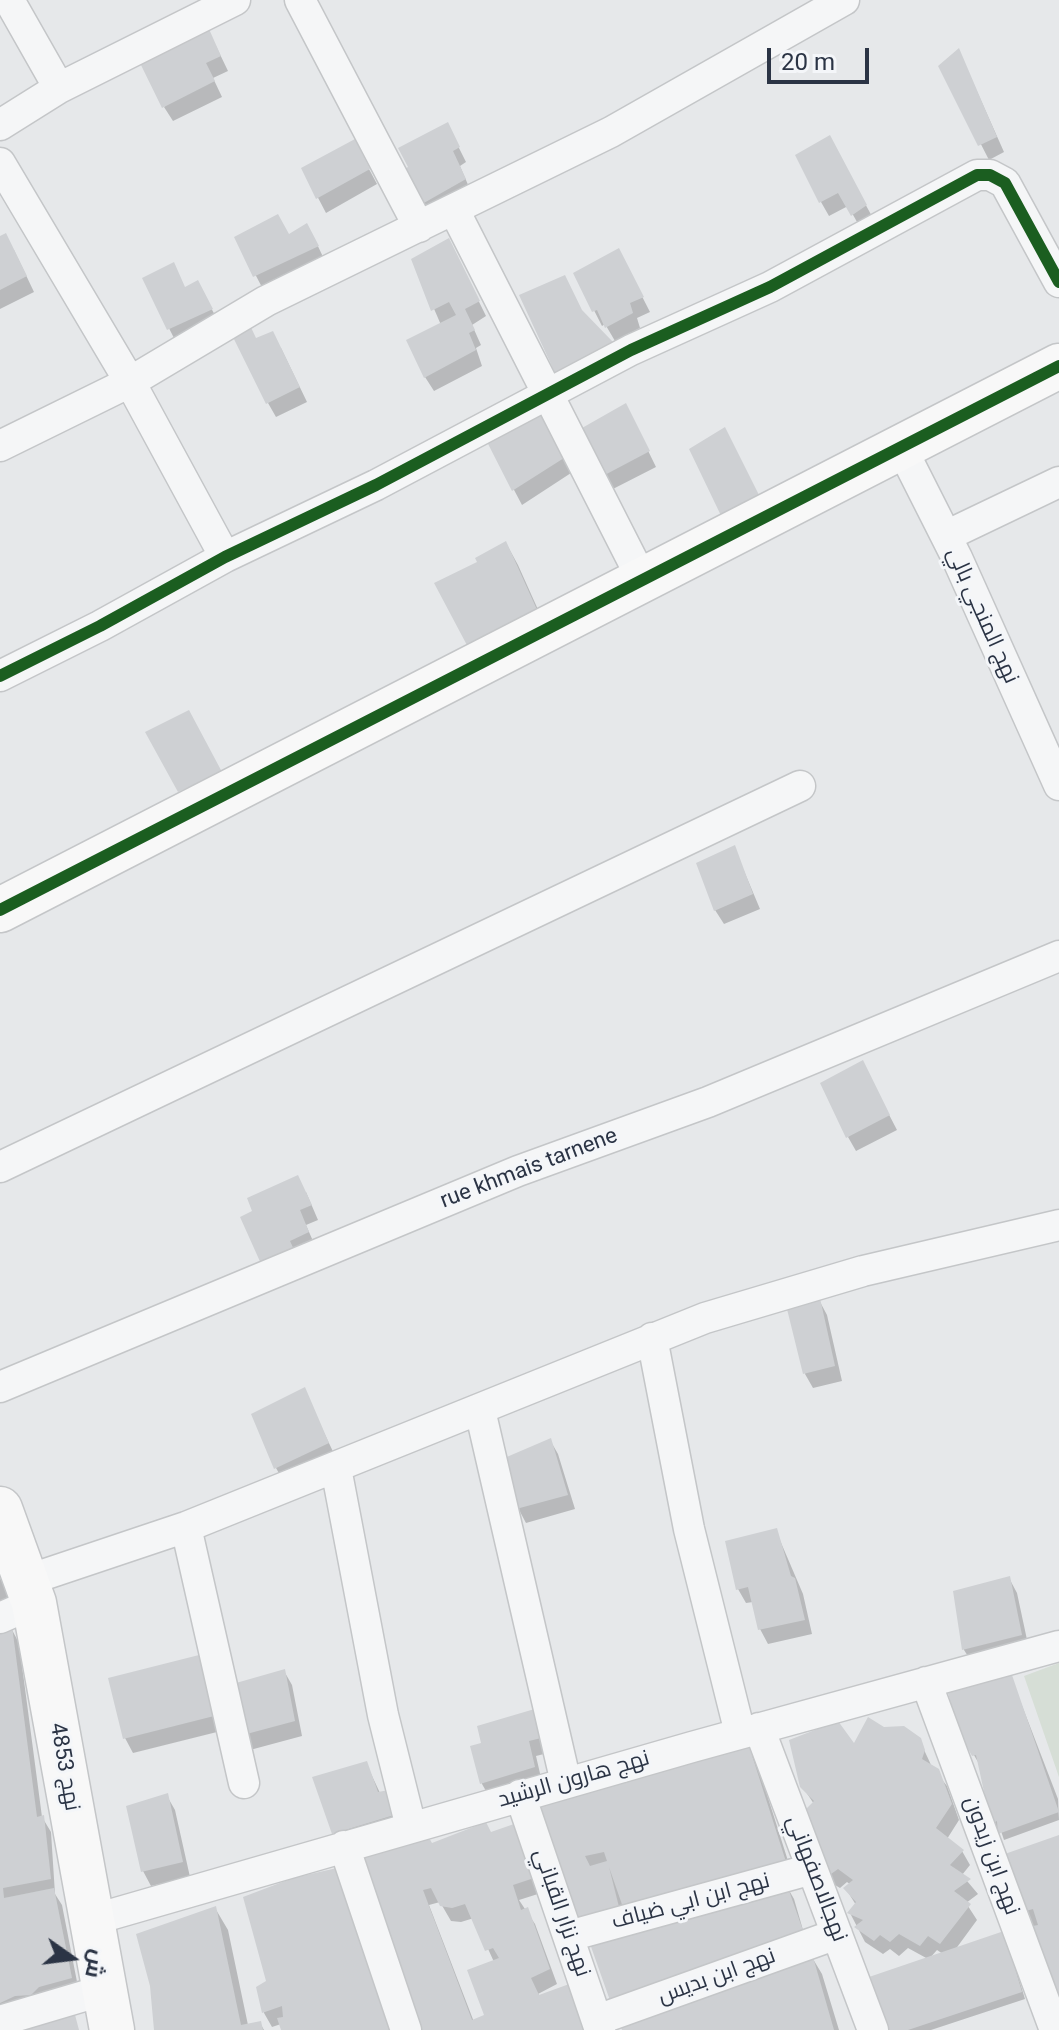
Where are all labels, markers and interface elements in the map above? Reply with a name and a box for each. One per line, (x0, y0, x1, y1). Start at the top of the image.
scale bar (771, 32, 873, 82)
text: 20 m (781, 48, 835, 76)
street label: نهج المنجي بالي (940, 544, 1024, 688)
street label: rue khmais tarnene (437, 1123, 621, 1215)
street label: نهج 4853 (43, 1721, 85, 1813)
street label: نهج هارون الرشيد (495, 1746, 653, 1814)
street label: نهج ابن زيدون (957, 1793, 1025, 1919)
street label: نهجالاصفهاني (780, 1812, 852, 1946)
street label: نهج نزار القباني (527, 1846, 595, 1980)
street label: نهج ابن ابي ضياف (609, 1868, 773, 1936)
north arrow (32, 1918, 112, 1998)
street label: نهج ابن بديس (655, 1944, 779, 2010)
text: ش (80, 1947, 111, 1981)

